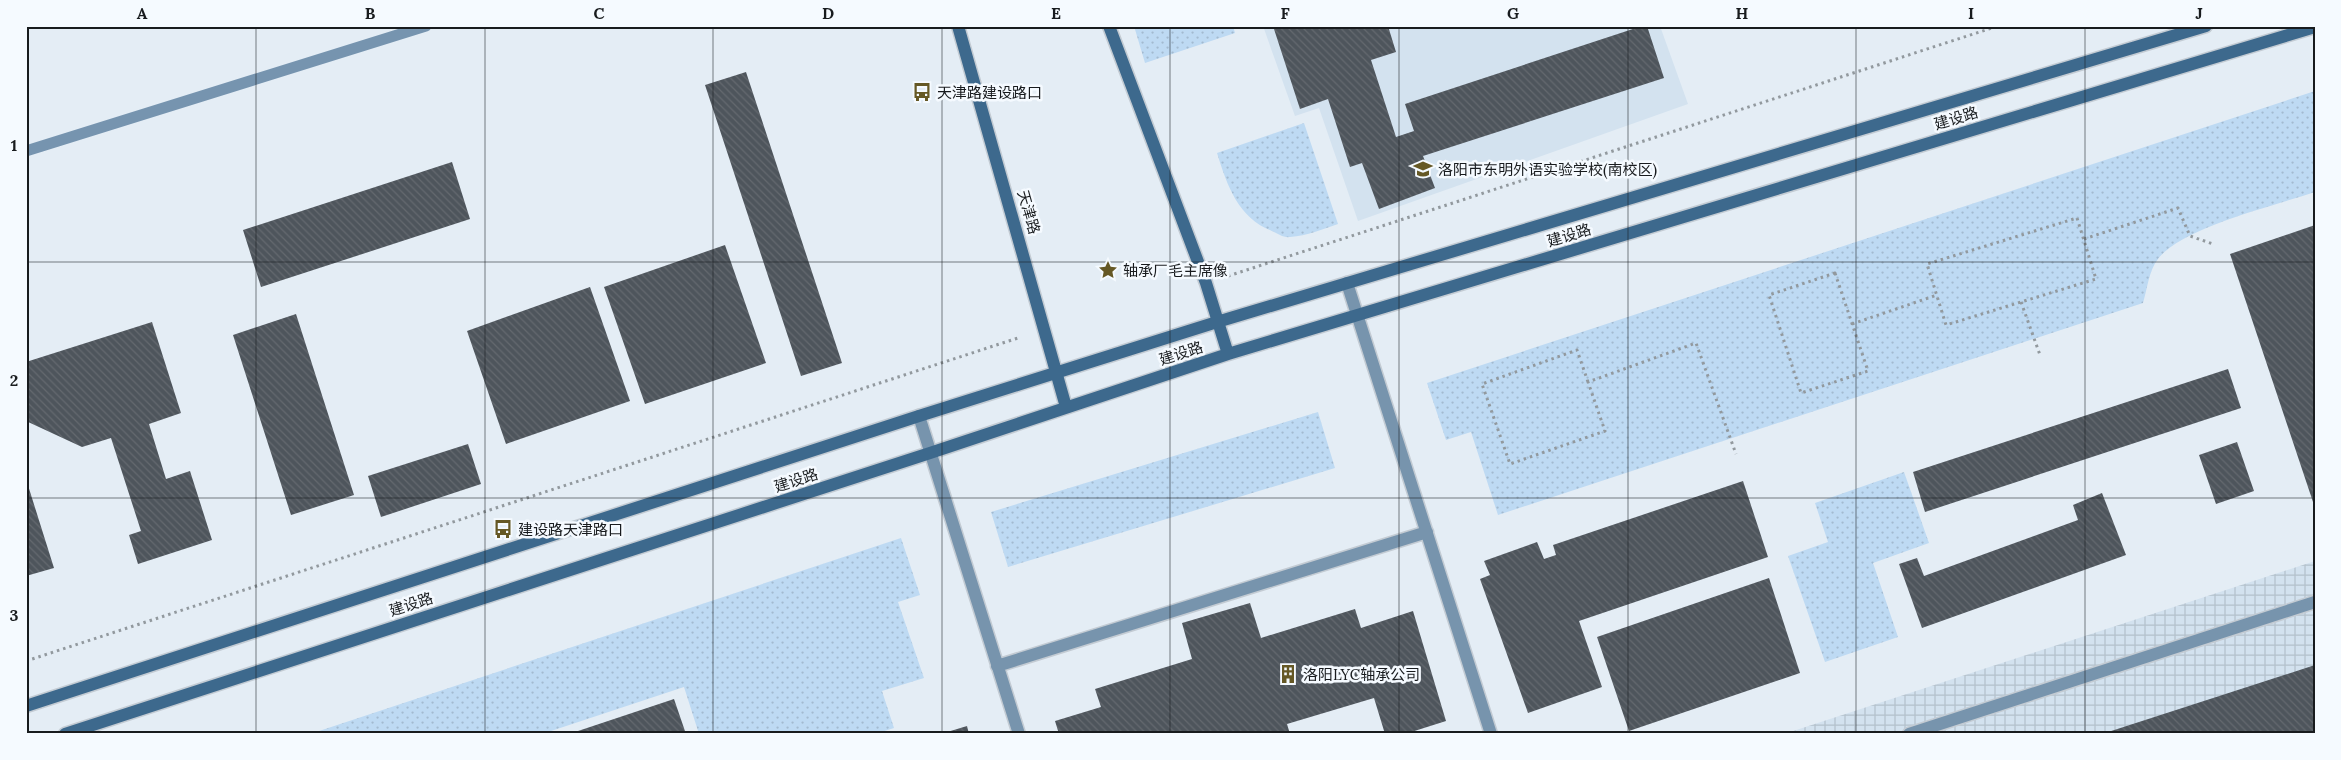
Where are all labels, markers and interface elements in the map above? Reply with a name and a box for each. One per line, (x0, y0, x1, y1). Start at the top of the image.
text: A (137, 3, 148, 23)
text: B (365, 3, 376, 23)
text: C (593, 3, 605, 23)
text: D (822, 3, 834, 23)
text: E (1051, 3, 1061, 23)
text: F (1280, 3, 1290, 23)
text: G (1507, 3, 1519, 23)
text: H (1736, 3, 1749, 23)
text: I (1968, 3, 1974, 23)
text: J (2195, 3, 2203, 23)
bus stop icon: 天津路建设路口 (911, 81, 933, 103)
place label: 天津路建设路口 (937, 83, 1042, 102)
street label: 建设路 (1932, 102, 1980, 134)
text: 1 (11, 135, 17, 155)
school or university icon: 洛阳市东明外语实验学校(南校区) (1412, 158, 1434, 180)
place label: 洛阳市东明外语实验学校(南校区) (1438, 160, 1658, 180)
street label: 天津路 (1014, 188, 1044, 236)
street label: 建设路 (1545, 219, 1593, 251)
place icon: 轴承厂毛主席像 (1097, 259, 1119, 281)
place label: 轴承厂毛主席像 (1123, 261, 1228, 280)
street label: 建设路 (1157, 337, 1205, 369)
text: 2 (10, 370, 18, 390)
street label: 建设路 (772, 464, 820, 496)
bus stop icon: 建设路天津路口 (492, 518, 514, 540)
place label: 建设路天津路口 (518, 520, 623, 539)
street label: 建设路 (387, 588, 435, 620)
text: 3 (10, 605, 19, 625)
building icon: 洛阳LYC轴承公司 (1277, 663, 1299, 685)
place label: 洛阳LYC轴承公司 (1303, 665, 1420, 684)

